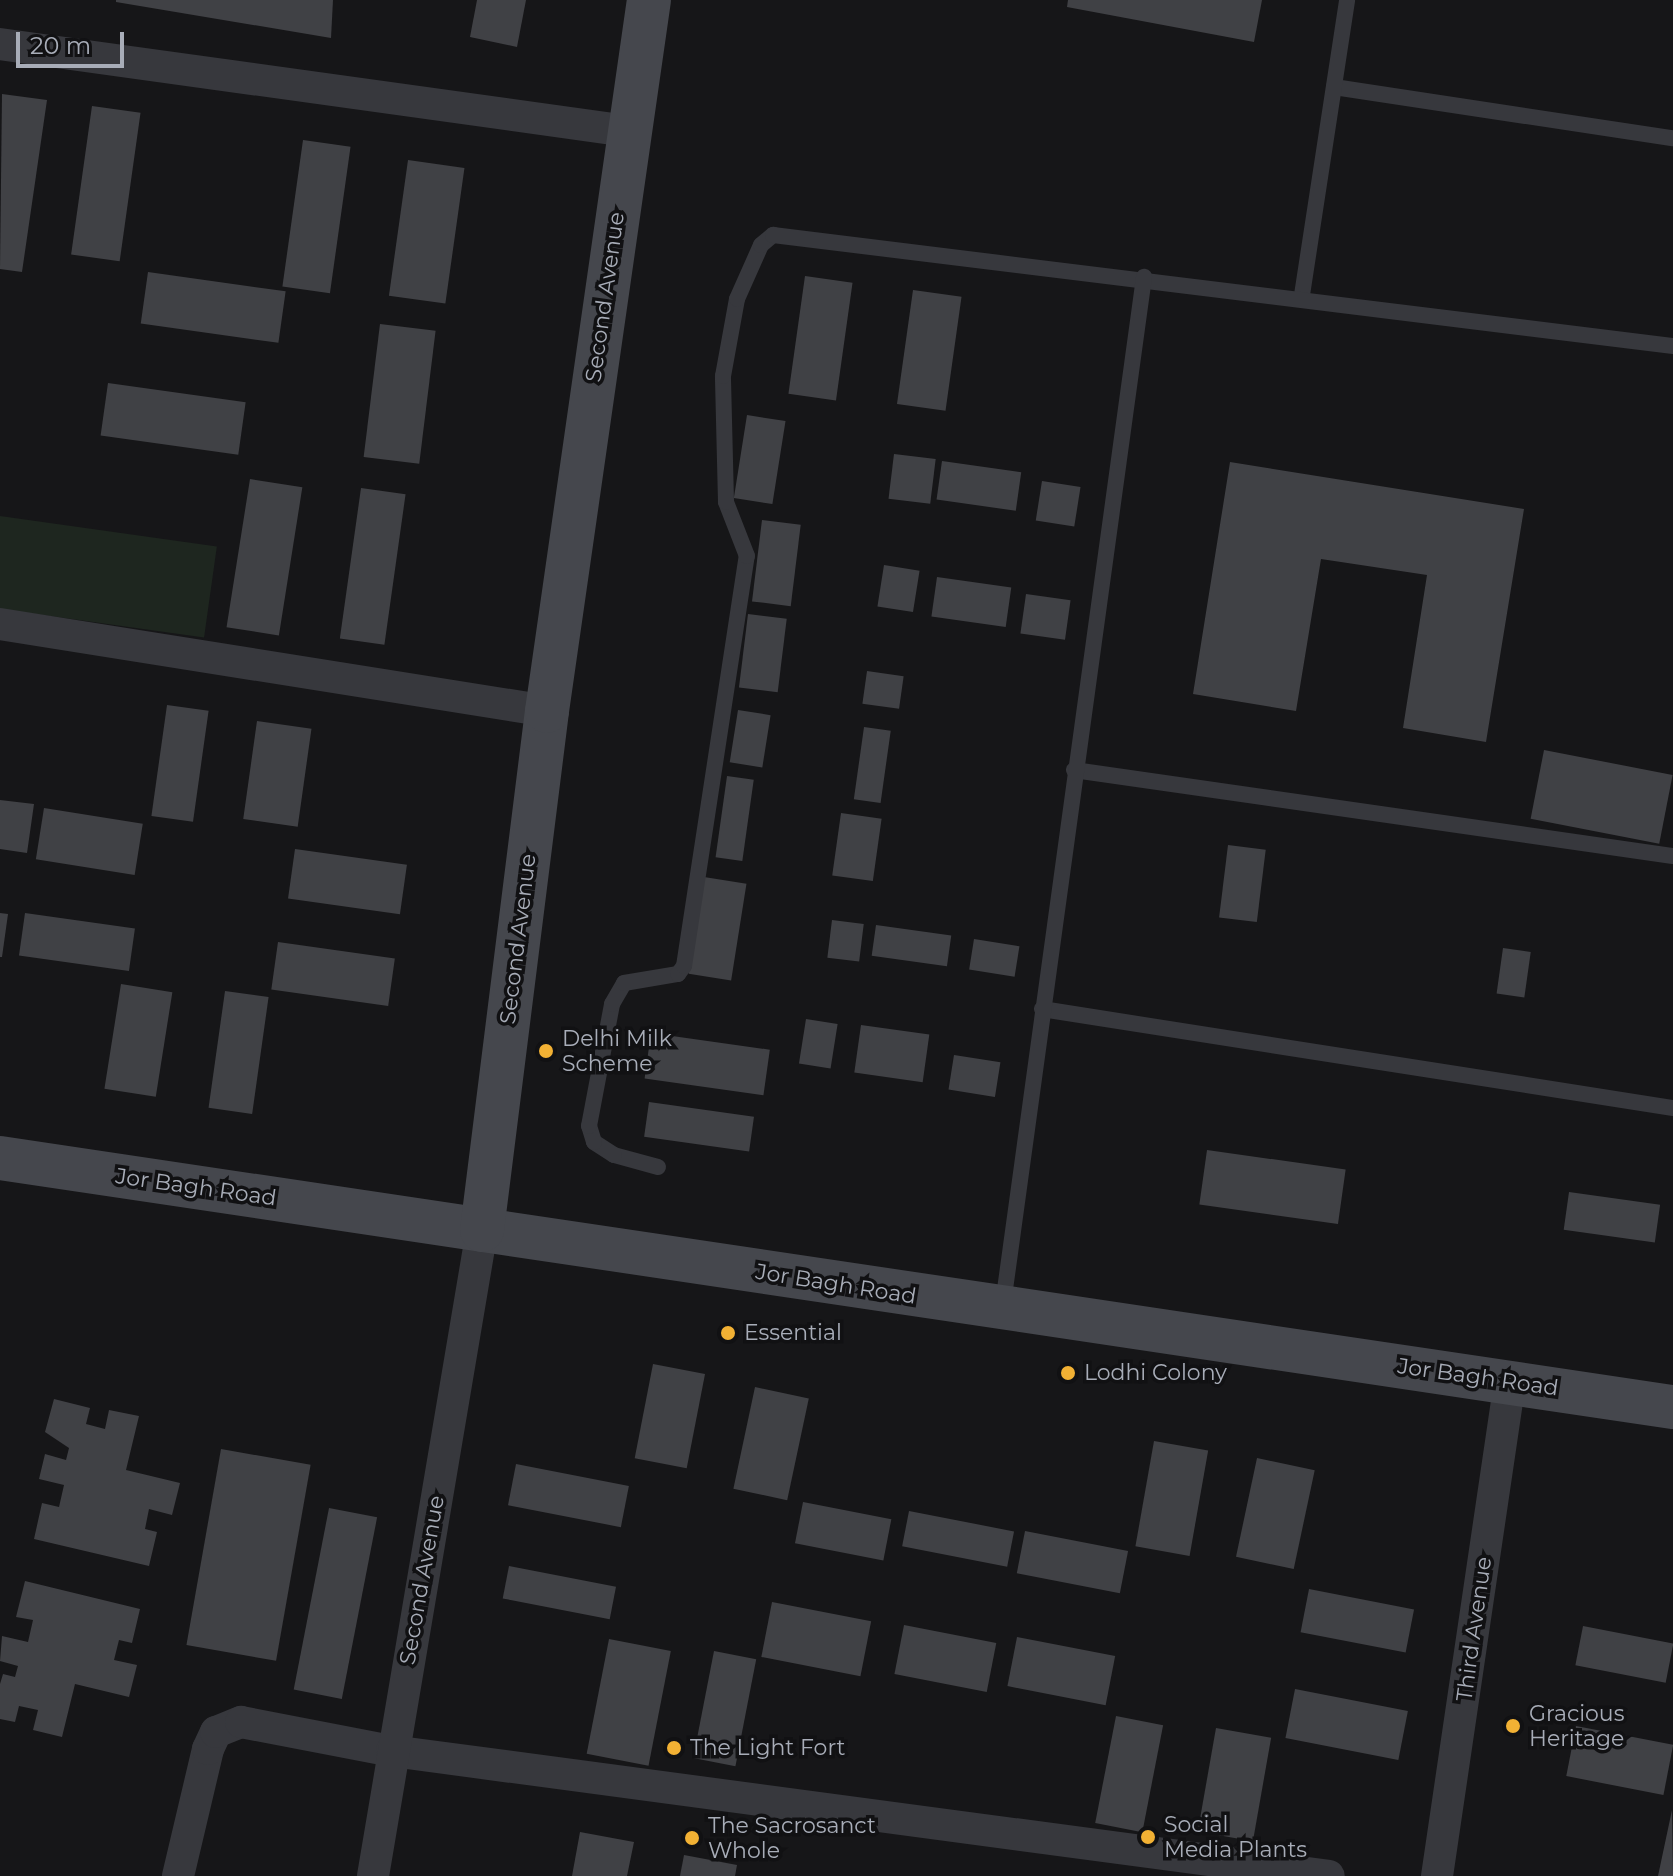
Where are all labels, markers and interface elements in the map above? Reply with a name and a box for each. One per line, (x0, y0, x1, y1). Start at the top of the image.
scale bar (20, 16, 128, 66)
text: 20 m (30, 31, 91, 60)
street label: Second Avenue (580, 210, 630, 384)
street label: Second Avenue (494, 852, 542, 1026)
place label: Delhi Milk Scheme (562, 1025, 672, 1076)
marker: Delhi Milk Scheme (537, 1042, 555, 1060)
street label: Jor Bagh Road (114, 1163, 278, 1211)
street label: Jor Bagh Road (754, 1258, 918, 1310)
place label: Essential (744, 1320, 842, 1346)
marker: Essential (719, 1324, 737, 1342)
street label: Jor Bagh Road (1396, 1353, 1560, 1401)
place label: Lodhi Colony (1084, 1360, 1227, 1386)
marker: Lodhi Colony (1059, 1364, 1077, 1382)
street label: Second Avenue (394, 1493, 450, 1667)
street label: Third Avenue (1451, 1555, 1497, 1703)
place label: Gracious Heritage (1529, 1700, 1624, 1752)
marker: Gracious Heritage (1504, 1717, 1522, 1735)
place label: The Light Fort (690, 1735, 845, 1761)
marker: The Light Fort (665, 1739, 683, 1757)
place label: Social Media Plants (1164, 1811, 1307, 1862)
place label: The Sacrosanct Whole (708, 1812, 876, 1864)
marker: Social Media Plants (1139, 1828, 1157, 1846)
marker: The Sacrosanct Whole (683, 1829, 701, 1847)

